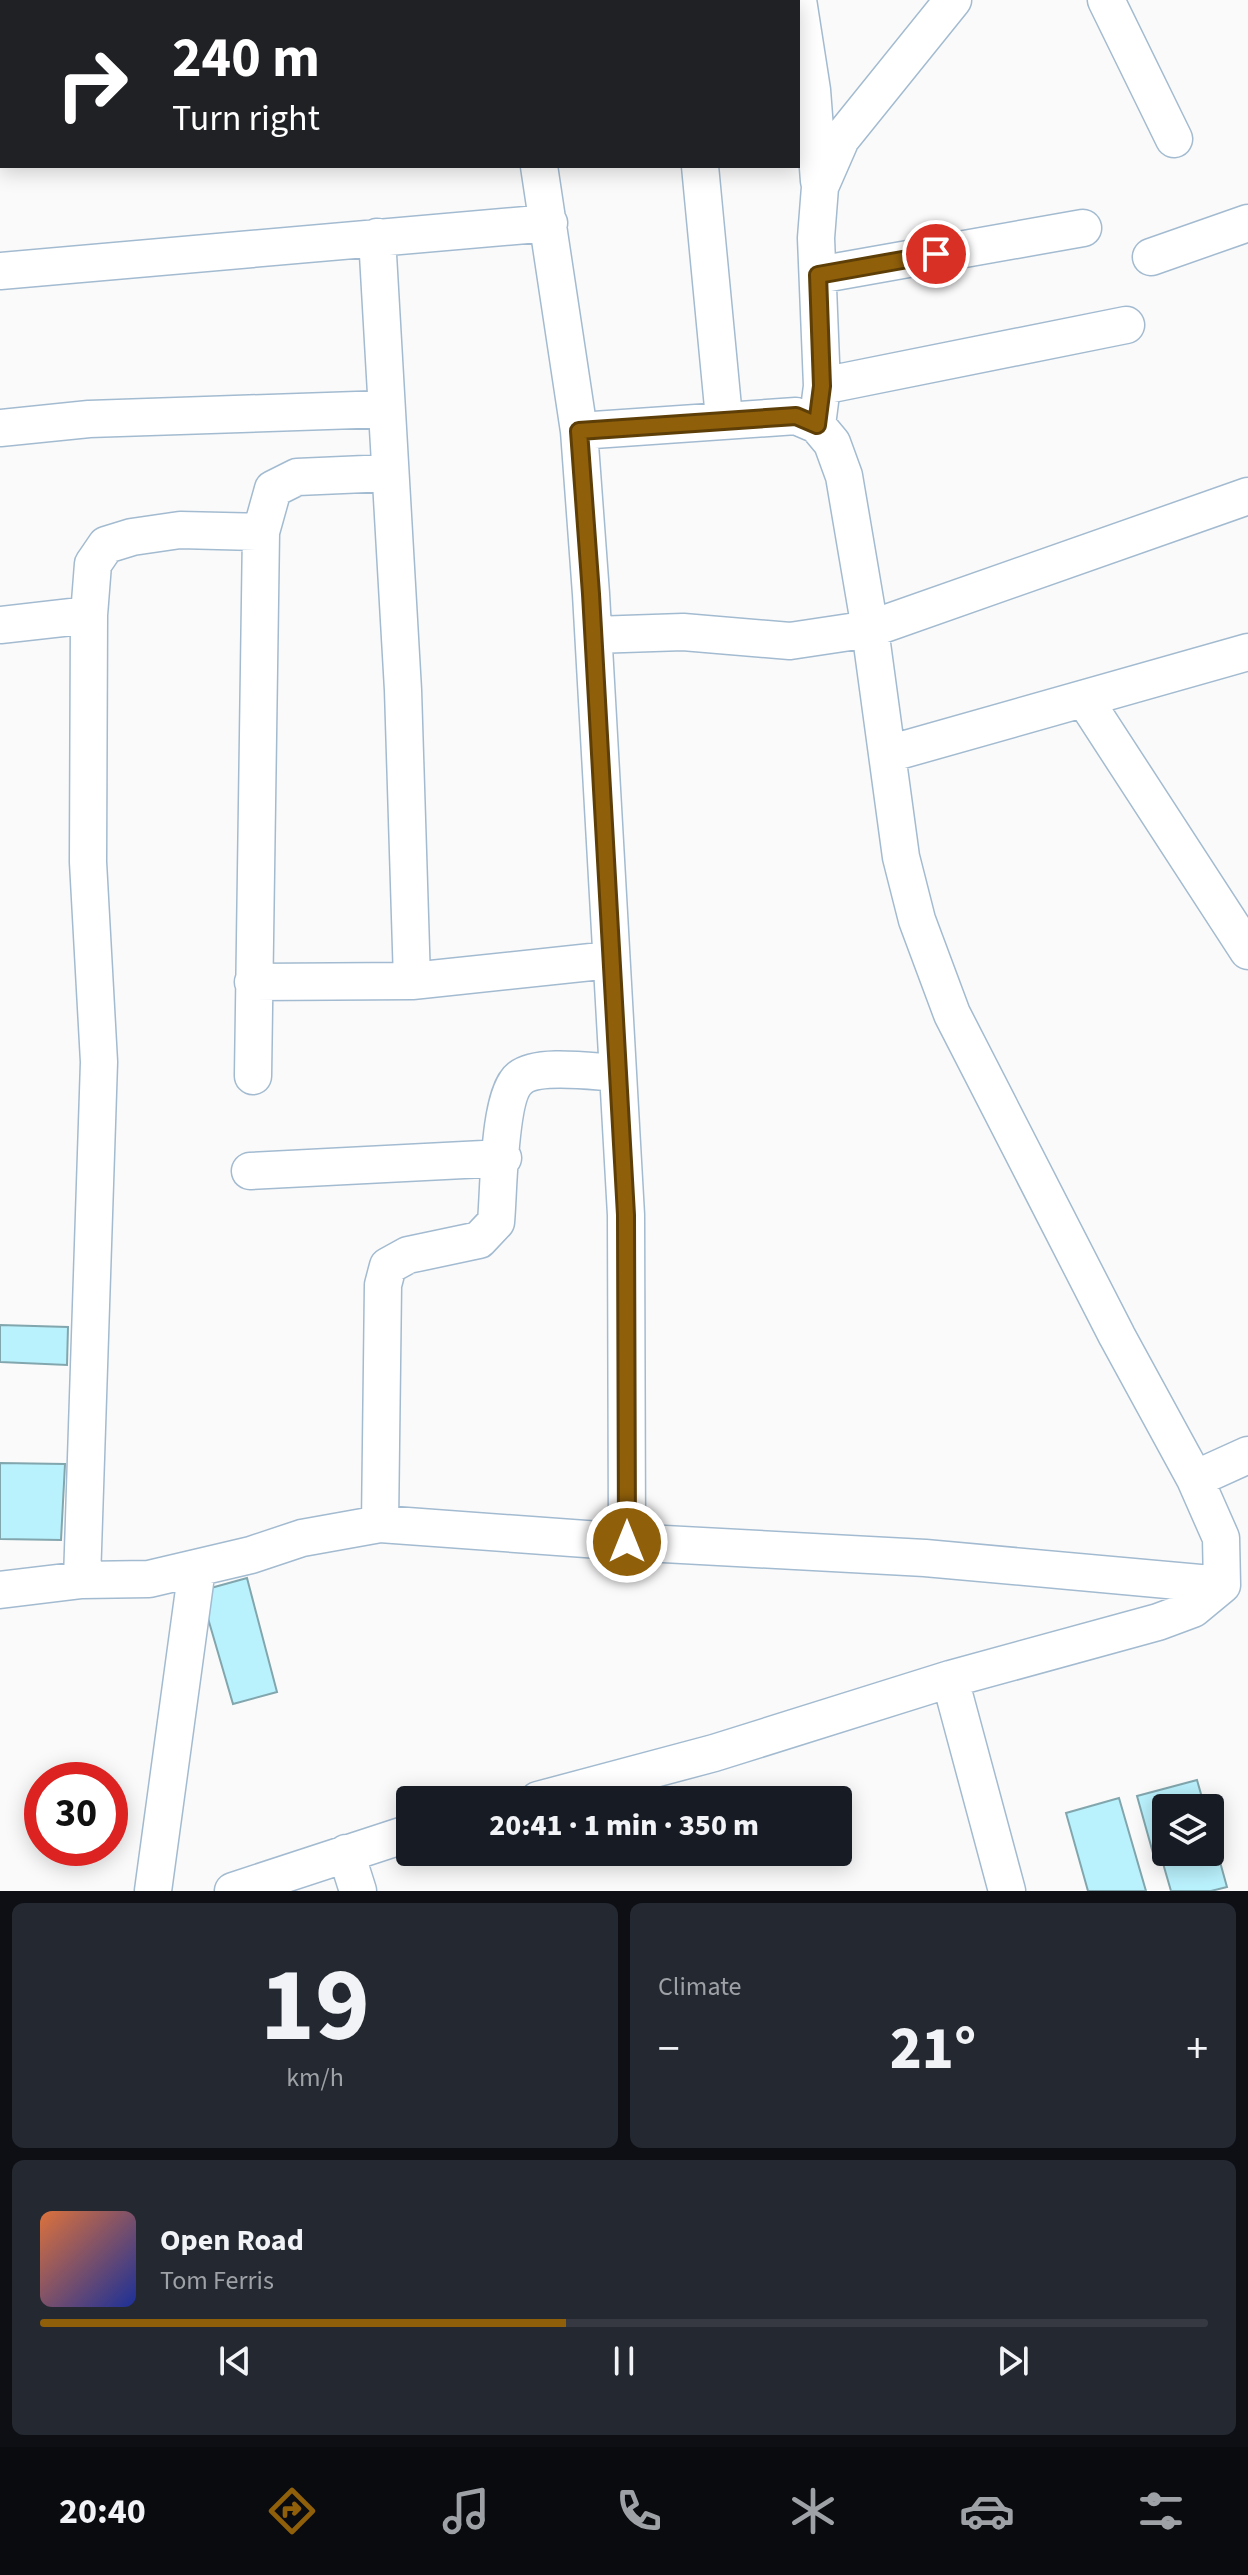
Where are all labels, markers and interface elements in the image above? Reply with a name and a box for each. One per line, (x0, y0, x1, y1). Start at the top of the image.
text: 240 m (172, 19, 320, 98)
icon: right (40, 32, 144, 136)
text: Turn right (172, 93, 320, 144)
pin (902, 220, 970, 288)
icon: arrive (914, 232, 958, 276)
position arrow (585, 1500, 669, 1584)
speed limit sign: 30 (24, 1762, 128, 1866)
map controls (1152, 1794, 1224, 1866)
button: layers (1152, 1794, 1224, 1866)
text: 20:41 · 1 min · 350 m (489, 1804, 759, 1847)
text: 19 (260, 1933, 370, 2081)
text: Climate (658, 1968, 742, 2005)
text: 21° (890, 2007, 976, 2092)
text: − (658, 2018, 680, 2081)
text: + (1186, 2018, 1208, 2081)
text: km/h (286, 2059, 344, 2096)
text: Open Road (160, 2219, 304, 2262)
text: Tom Ferris (160, 2262, 274, 2299)
icon: previous (213, 2339, 257, 2383)
icon: pause (602, 2339, 646, 2383)
icon: next (991, 2339, 1035, 2383)
icon: directions (264, 2483, 320, 2539)
icon: music (438, 2483, 494, 2539)
icon: phone (611, 2483, 667, 2539)
icon: climate (785, 2483, 841, 2539)
icon: car (959, 2483, 1015, 2539)
icon: filters (1133, 2483, 1189, 2539)
text: 20:40 (59, 2486, 146, 2537)

